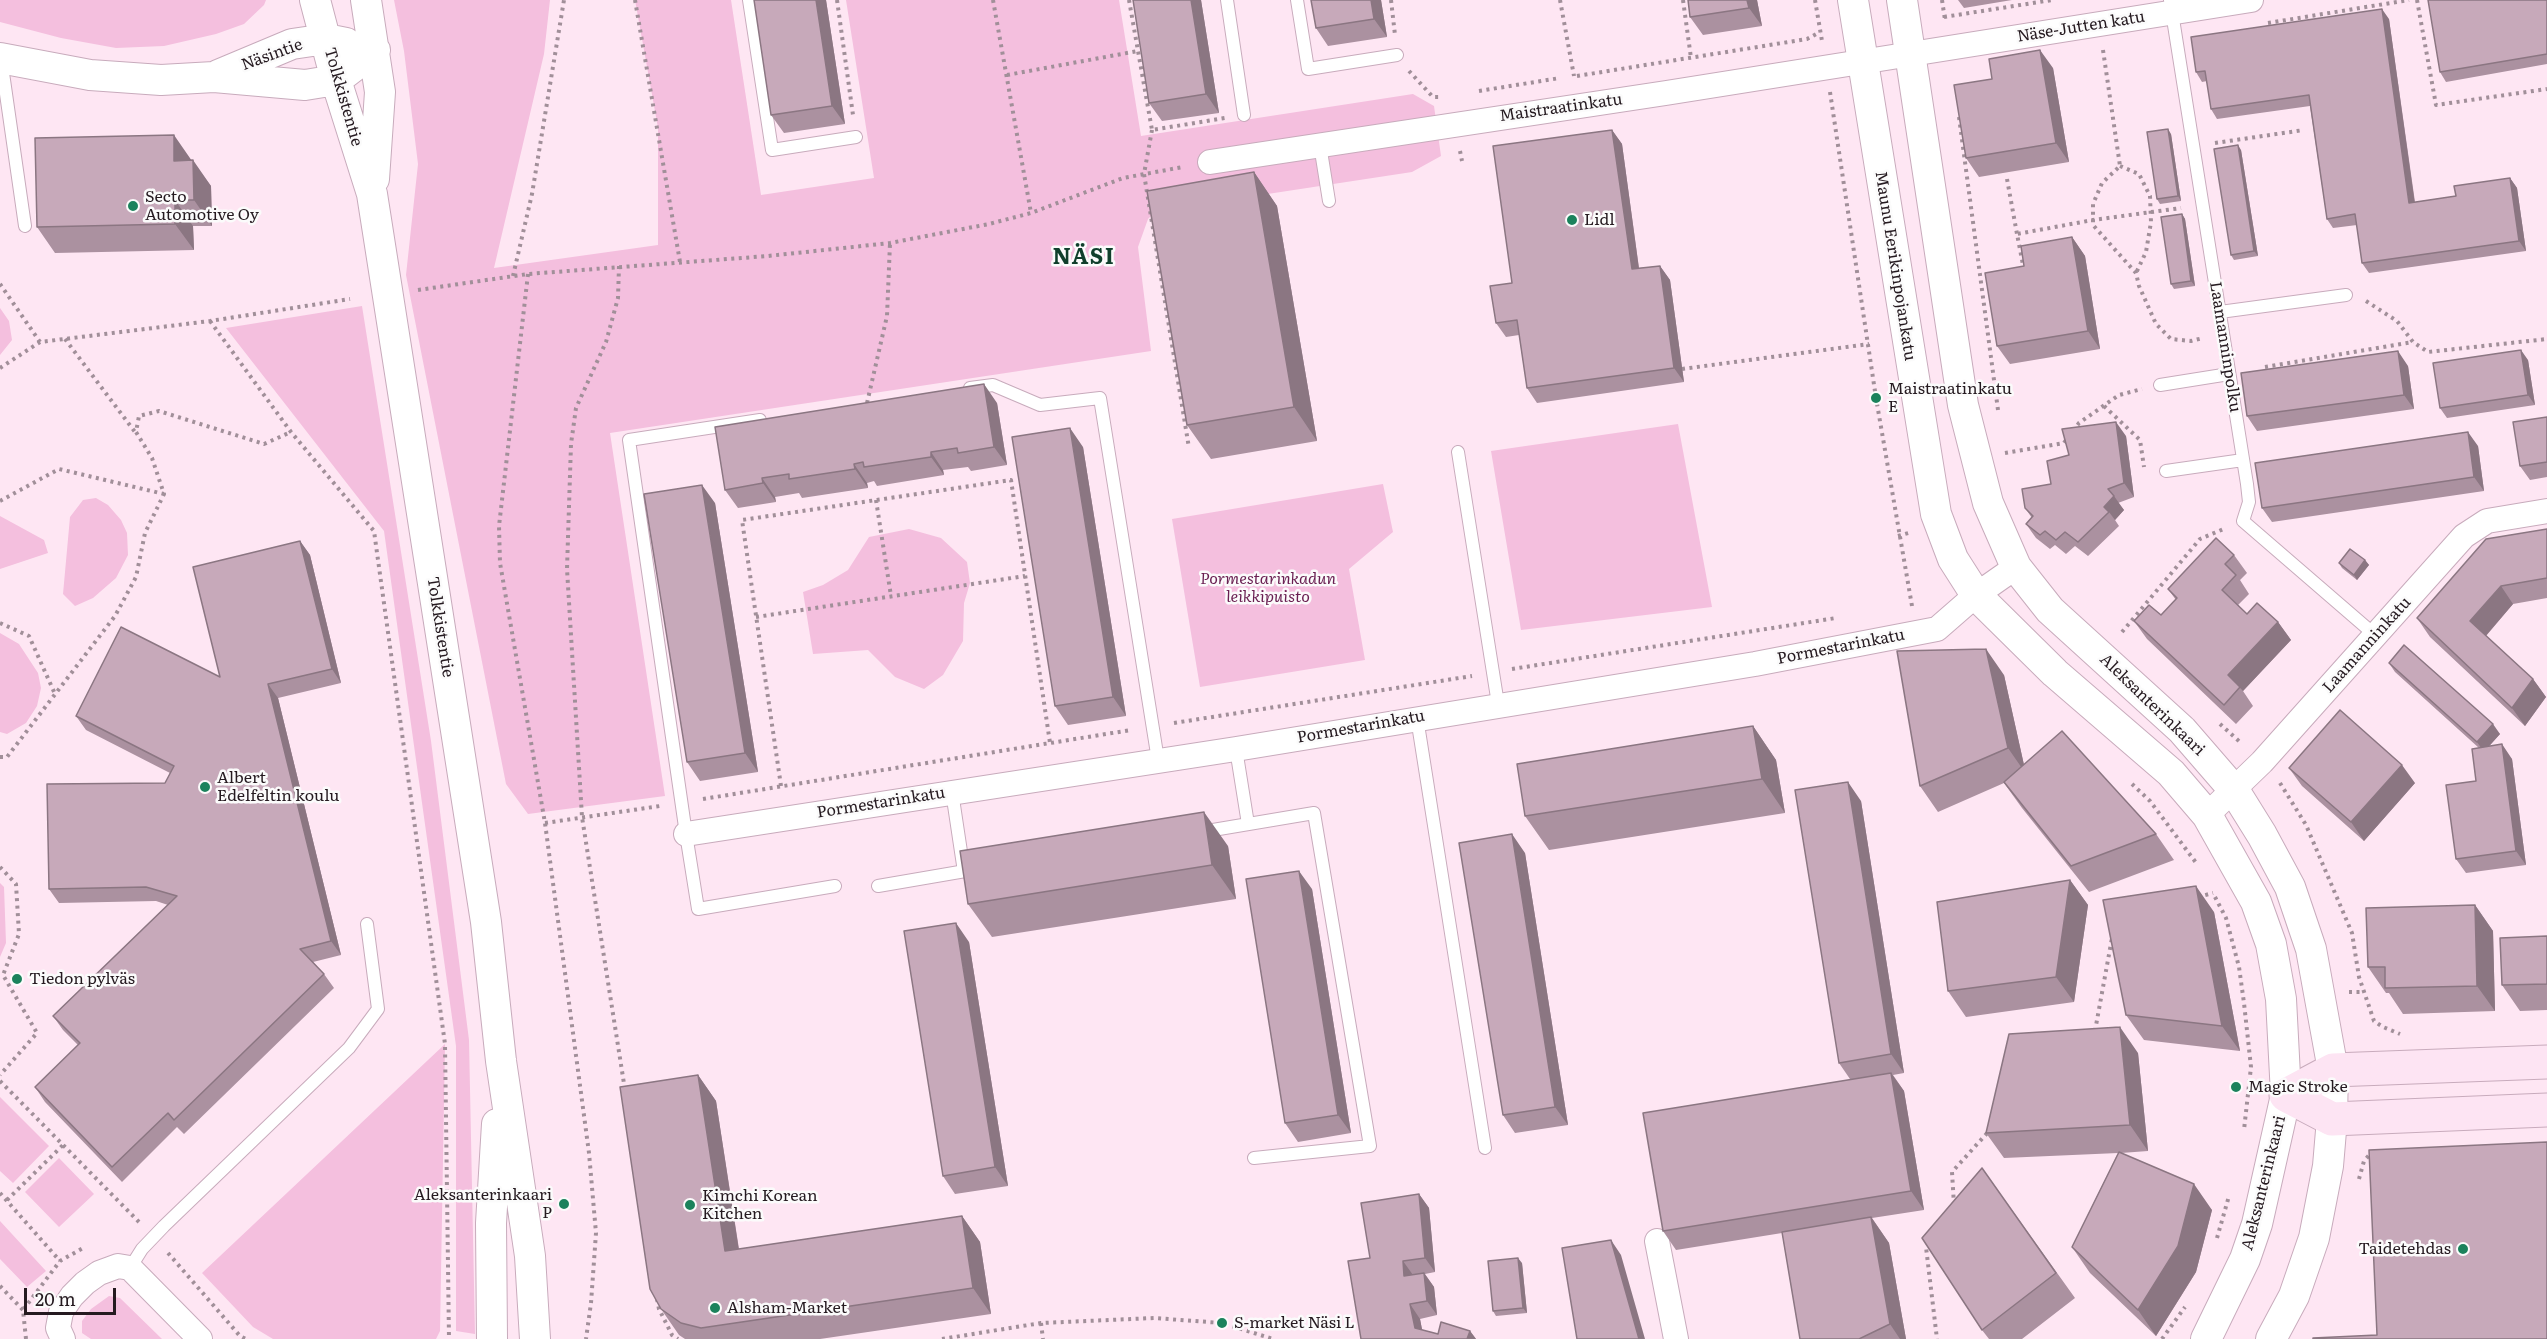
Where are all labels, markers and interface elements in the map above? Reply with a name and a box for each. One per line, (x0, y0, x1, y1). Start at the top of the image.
street label: Näse-Jutten katu (2016, 7, 2146, 47)
street label: Näsintie (239, 35, 305, 75)
street label: Tolkkistentie (320, 45, 366, 149)
street label: Maistraatinkatu (1498, 90, 1624, 126)
street label: Maunu Eerikinpojankatu (1871, 170, 1919, 362)
place label: Secto Automotive Oy (145, 187, 259, 225)
marker: Secto Automotive Oy (126, 199, 140, 213)
place label: Lidl (1584, 210, 1615, 230)
marker: Lidl (1565, 213, 1579, 227)
district label: NÄSI (1053, 245, 1115, 271)
street label: Laamanninpolku (2205, 280, 2245, 414)
place label: Maistraatinkatu E (1888, 379, 2012, 417)
marker: Maistraatinkatu E (1869, 391, 1883, 405)
park label: Pormestarinkadun leikkipuisto (1200, 569, 1336, 607)
street label: Tolkkistentie (423, 575, 457, 679)
street label: Laamanninkatu (2319, 593, 2415, 697)
street label: Pormestarinkatu (1776, 625, 1906, 669)
street label: Aleksanterinkaari (2096, 650, 2208, 760)
street label: Pormestarinkatu (1296, 706, 1426, 748)
place label: Albert Edelfeltin koulu (217, 768, 339, 806)
marker: Albert Edelfeltin koulu (198, 780, 212, 794)
street label: Pormestarinkatu (816, 783, 946, 823)
place label: Tiedon pylväs (29, 969, 135, 989)
marker: Tiedon pylväs (10, 972, 24, 986)
place label: Magic Stroke (2248, 1077, 2348, 1097)
marker: Magic Stroke (2229, 1080, 2243, 1094)
street label: Aleksanterinkaari (2238, 1114, 2290, 1252)
place label: Aleksanterinkaari P (414, 1185, 552, 1223)
place label: Kimchi Korean Kitchen (702, 1186, 818, 1224)
marker: Aleksanterinkaari P (557, 1197, 571, 1211)
marker: Kimchi Korean Kitchen (683, 1198, 697, 1212)
place label: Taidetehdas (2358, 1239, 2451, 1259)
marker: Taidetehdas (2456, 1242, 2470, 1256)
scale bar (27, 1276, 118, 1314)
text: 20 m (35, 1285, 76, 1312)
place label: Alsham-Market (727, 1298, 847, 1318)
marker: Alsham-Market (708, 1301, 722, 1315)
place label: S-market Näsi L (1234, 1313, 1355, 1333)
marker: S-market Näsi L (1215, 1316, 1229, 1330)

